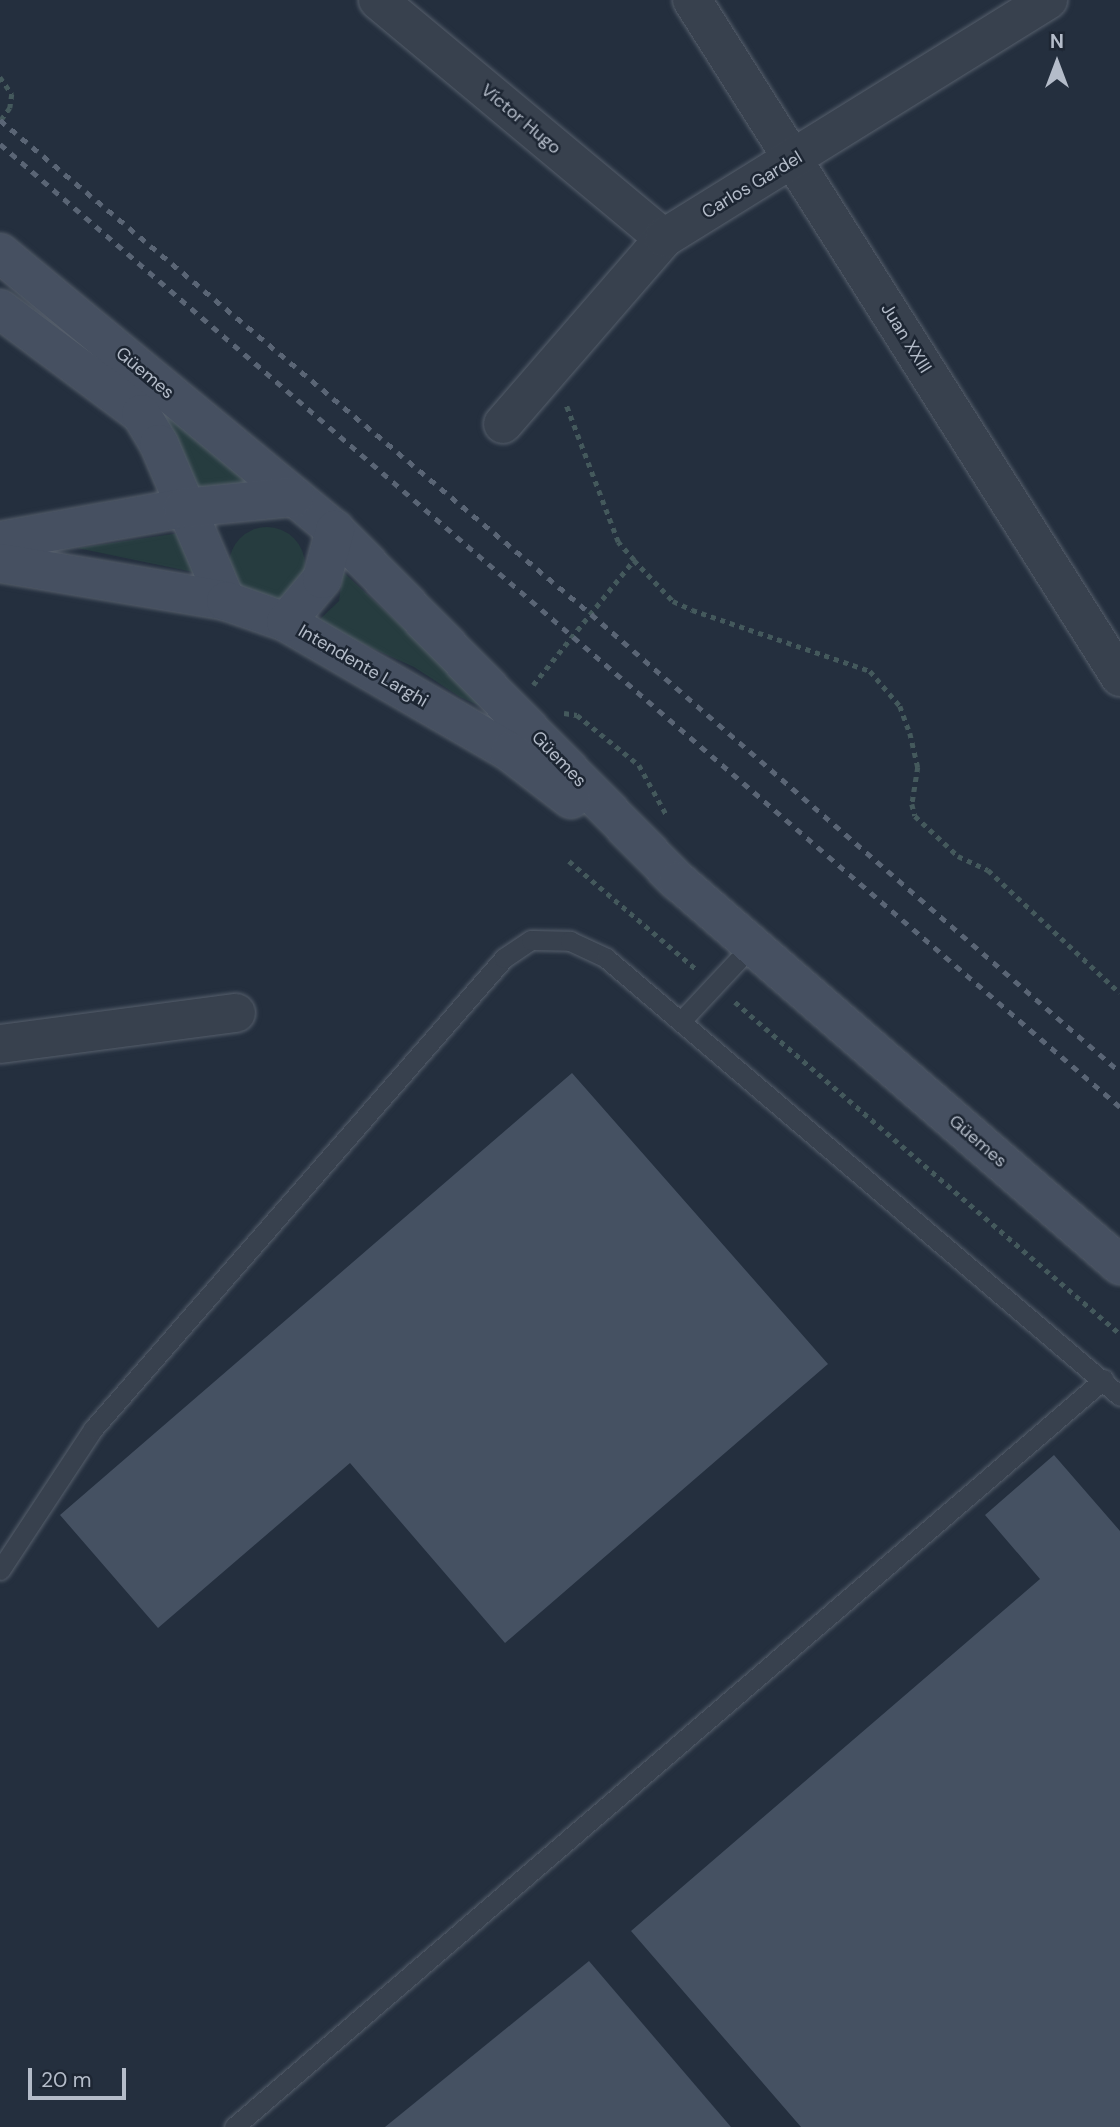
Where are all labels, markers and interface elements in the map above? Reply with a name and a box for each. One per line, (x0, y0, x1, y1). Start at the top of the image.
north arrow (1022, 28, 1092, 98)
text: N (1050, 29, 1064, 54)
street label: Víctor Hugo (477, 79, 565, 159)
street label: Carlos Gardel (698, 147, 806, 223)
street label: Juan XXIII (876, 299, 936, 377)
street label: Güemes (111, 342, 179, 404)
street label: Intendente Larghi (294, 620, 432, 712)
street label: Güemes (527, 727, 591, 791)
street label: Güemes (945, 1110, 1011, 1172)
scale bar (32, 2054, 130, 2098)
text: 20 m (41, 2066, 92, 2094)

